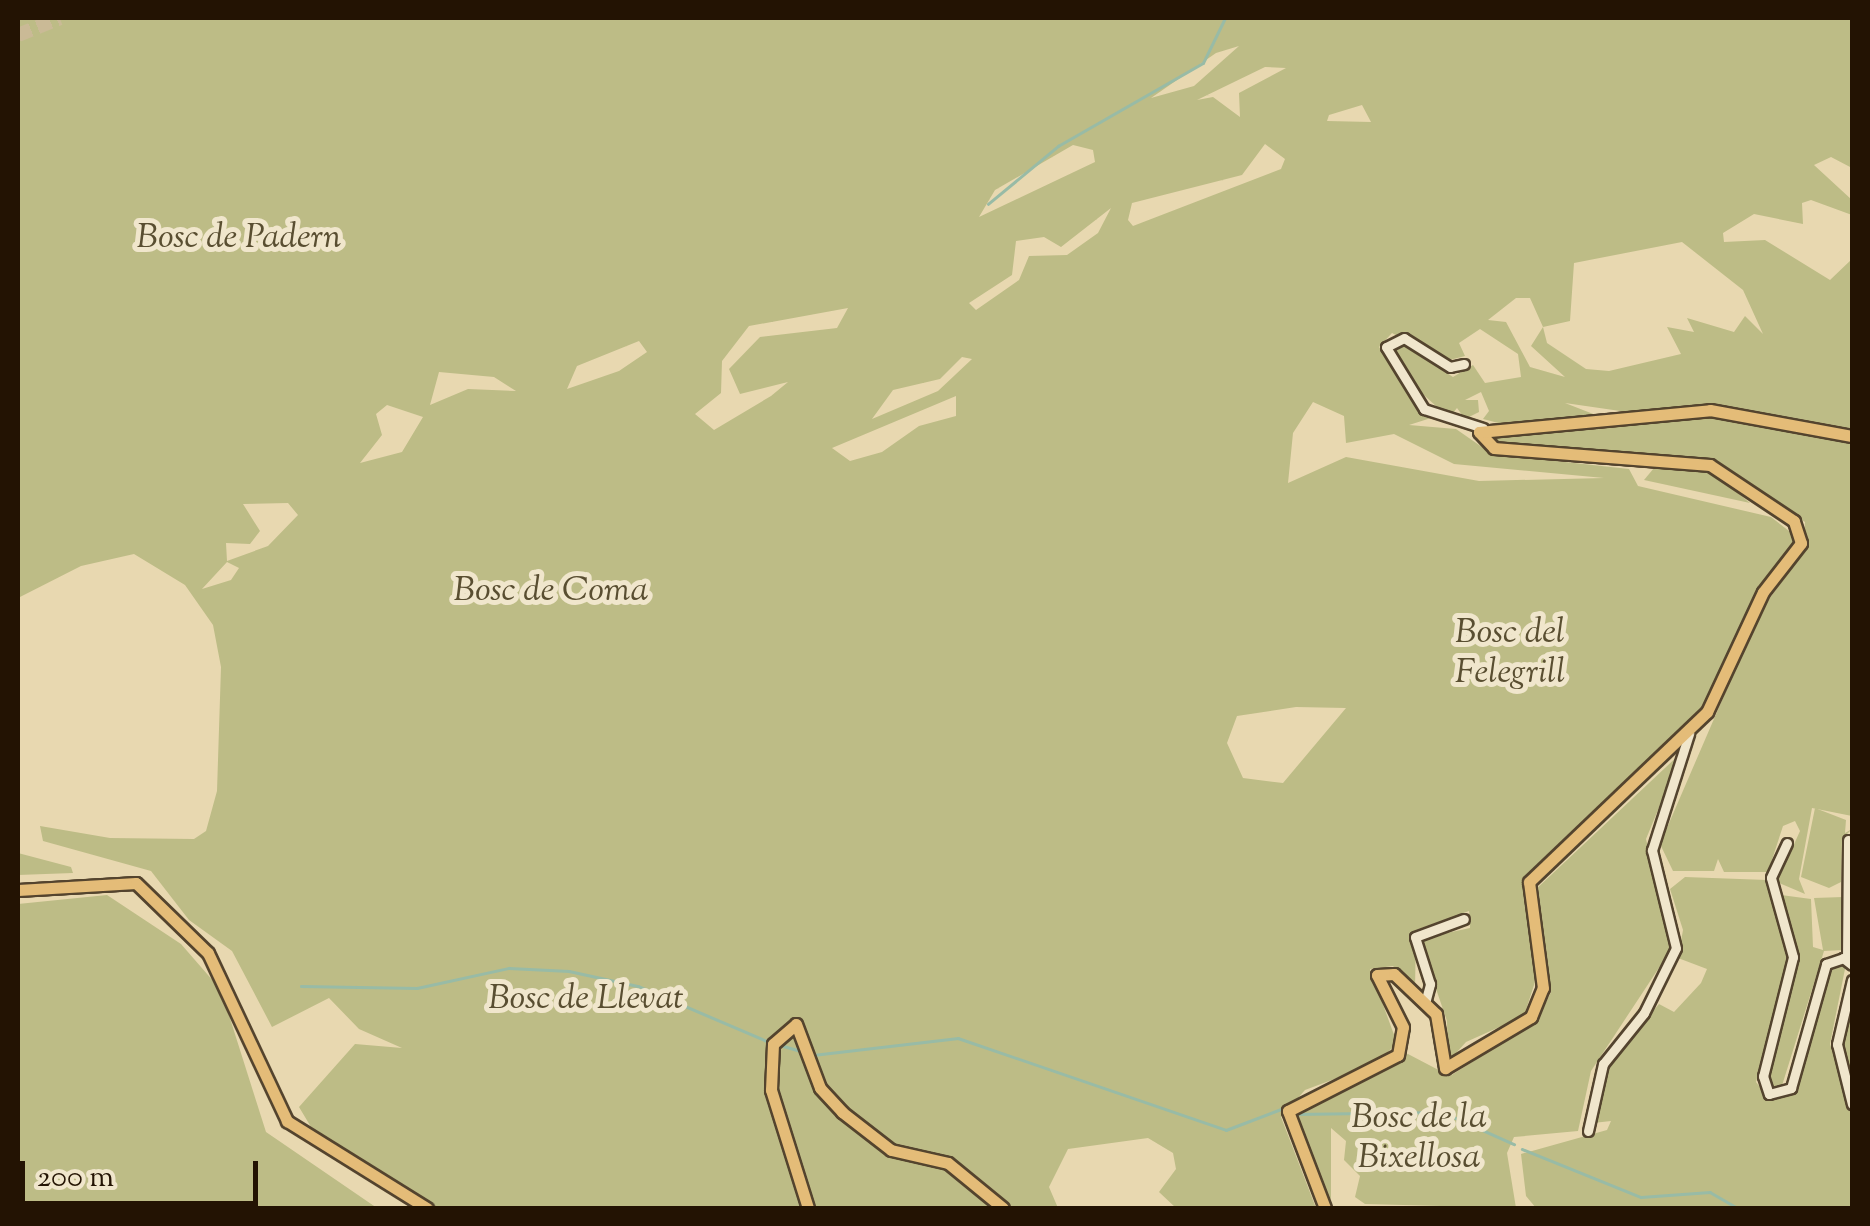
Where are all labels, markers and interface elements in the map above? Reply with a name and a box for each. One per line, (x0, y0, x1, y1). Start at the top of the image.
park label: Bosc de Padern (136, 218, 342, 260)
park label: Bosc de Coma (454, 571, 648, 613)
park label: Bosc del Felegrill (1455, 613, 1565, 695)
park label: Bosc de Llevat (488, 979, 684, 1021)
park label: Bosc de la Bixellosa (1351, 1098, 1487, 1180)
scale bar (25, 1141, 262, 1203)
text: 200 m (37, 1157, 114, 1200)

